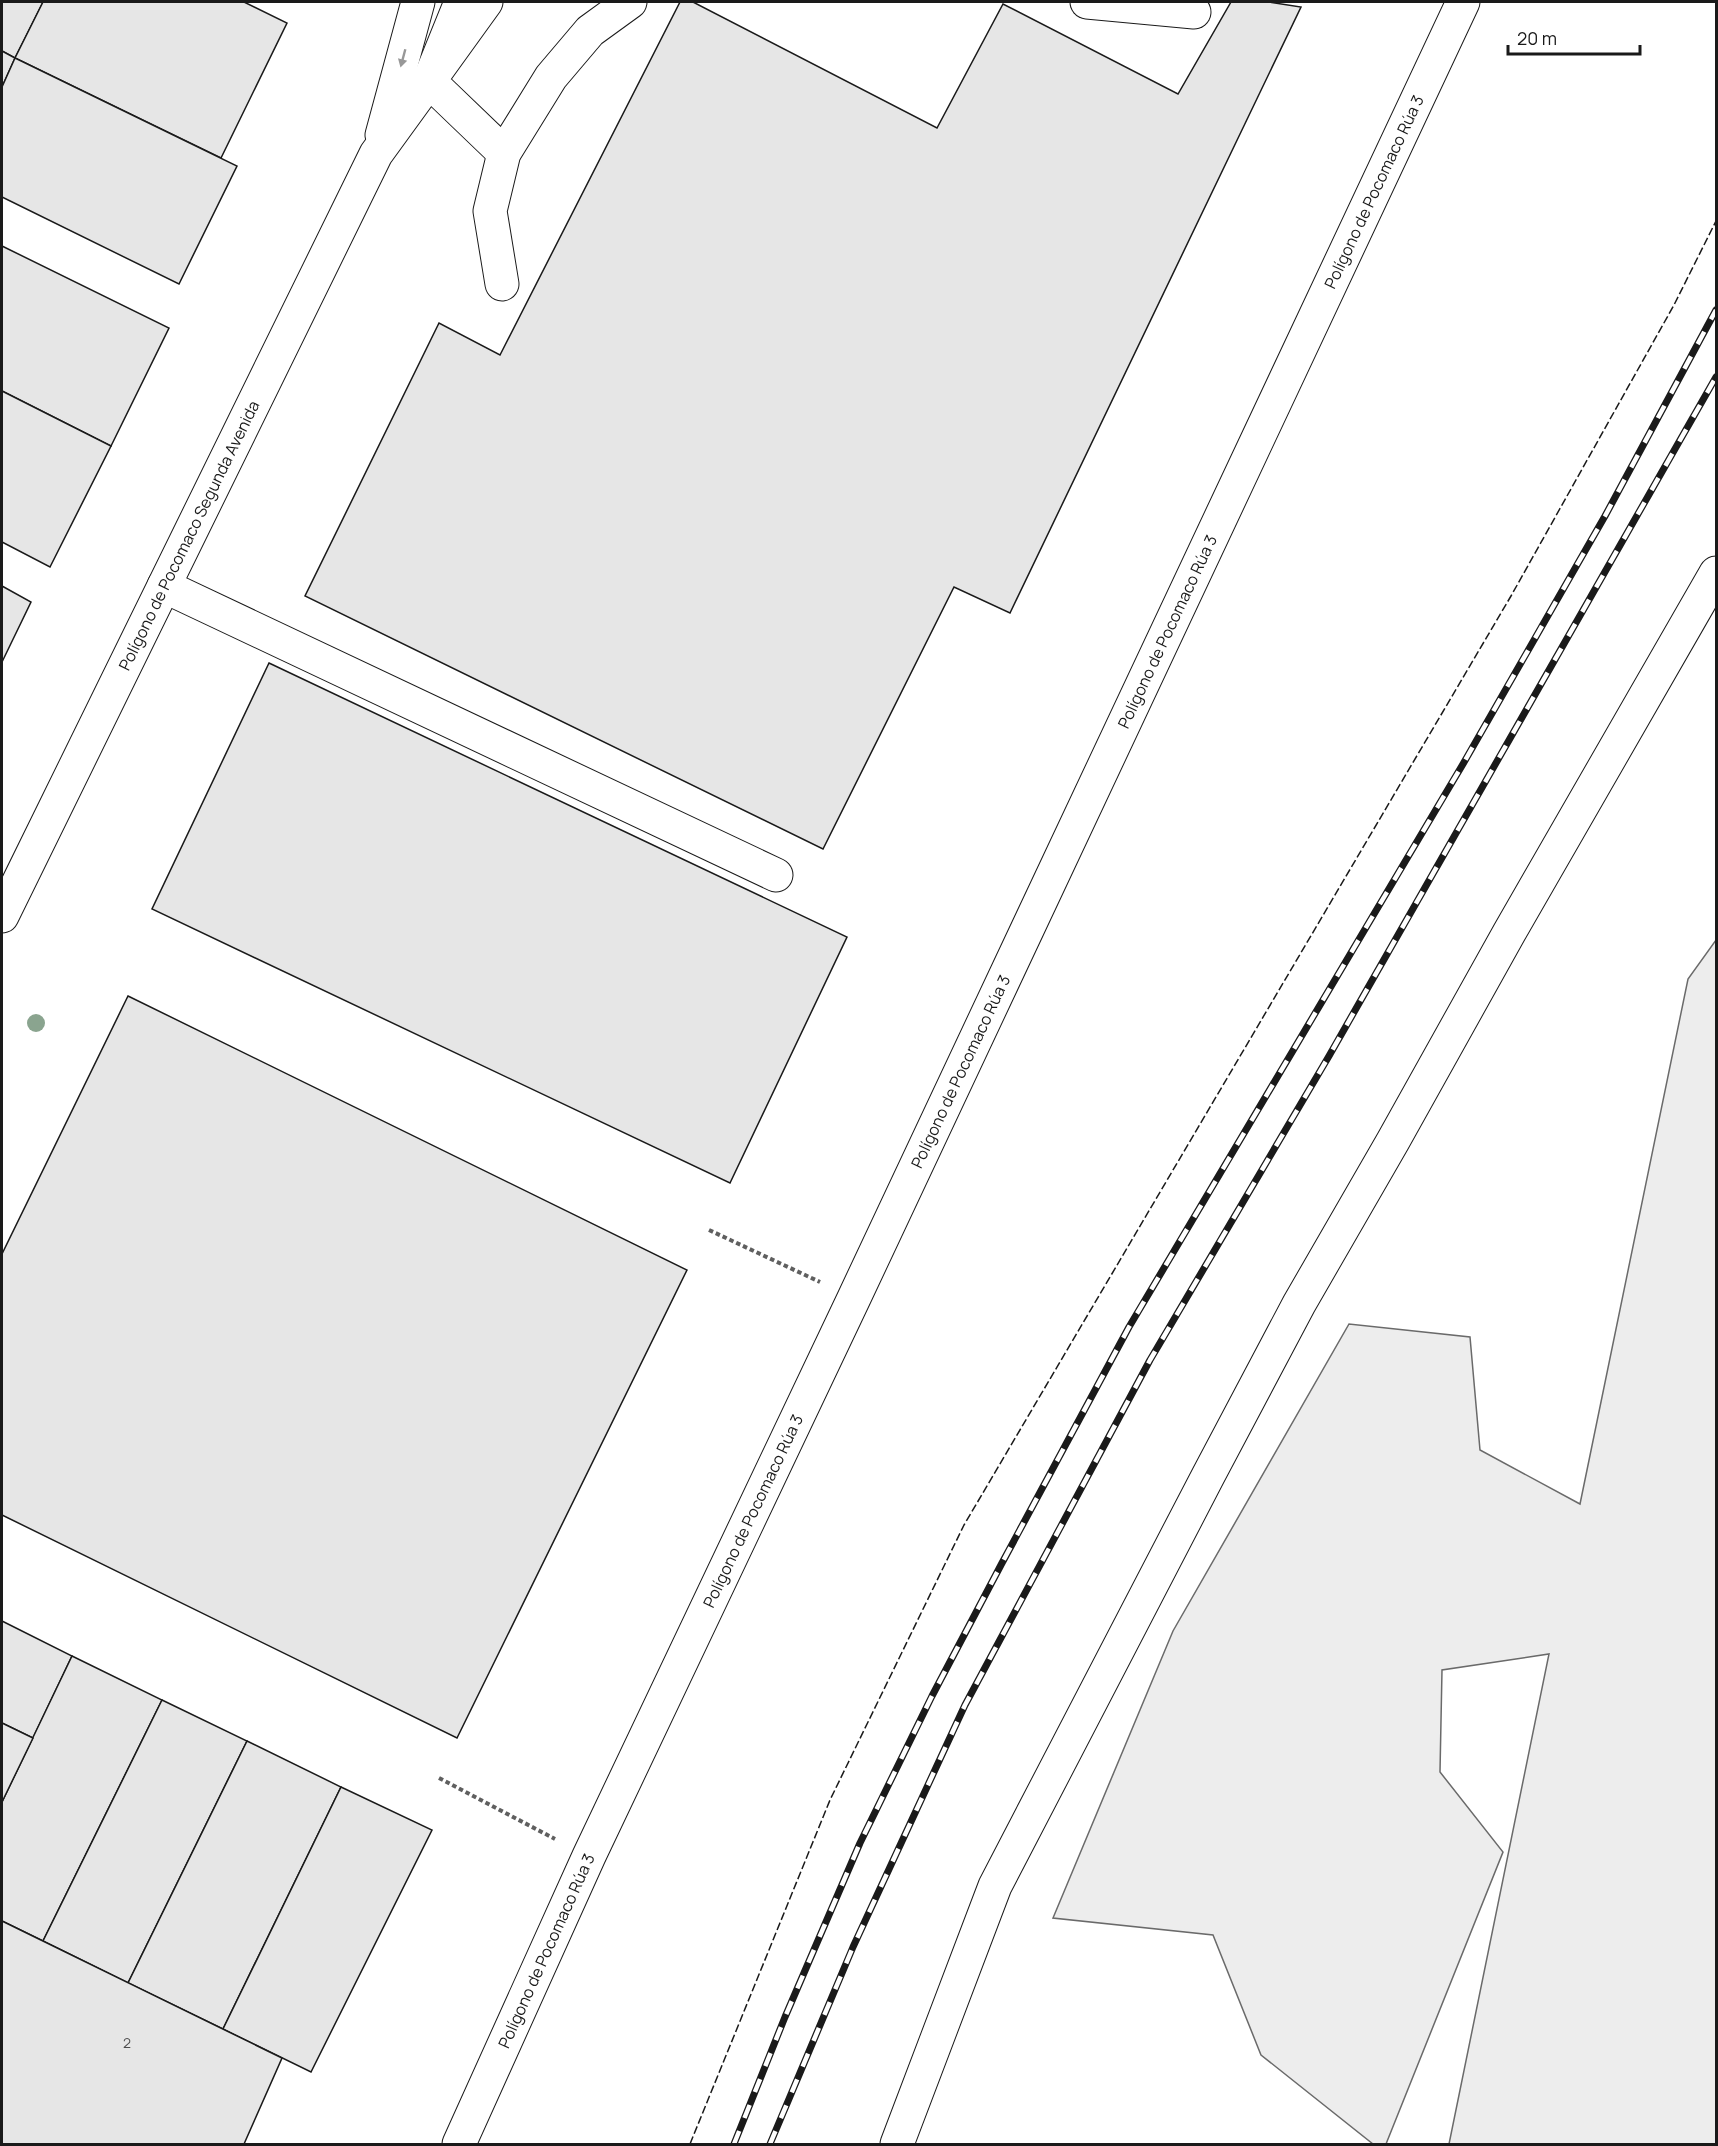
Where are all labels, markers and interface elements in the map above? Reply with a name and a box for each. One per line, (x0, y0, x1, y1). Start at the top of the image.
scale bar (1508, 18, 1640, 56)
text: 20 m (1517, 26, 1557, 50)
one-way arrow (397, 49, 407, 67)
street label: Polígono de Pocomaco Rúa 3 (1319, 91, 1429, 292)
street label: Polígono de Pocomaco Segunda Avenida (113, 397, 264, 674)
street label: Polígono de Pocomaco Rúa 3 (1112, 531, 1222, 732)
street label: Polígono de Pocomaco Rúa 3 (906, 971, 1015, 1172)
street label: Polígono de Pocomaco Rúa 3 (698, 1411, 808, 1611)
street label: Polígono de Pocomaco Rúa 3 (493, 1850, 600, 2052)
house number: 2 (123, 2033, 131, 2052)

